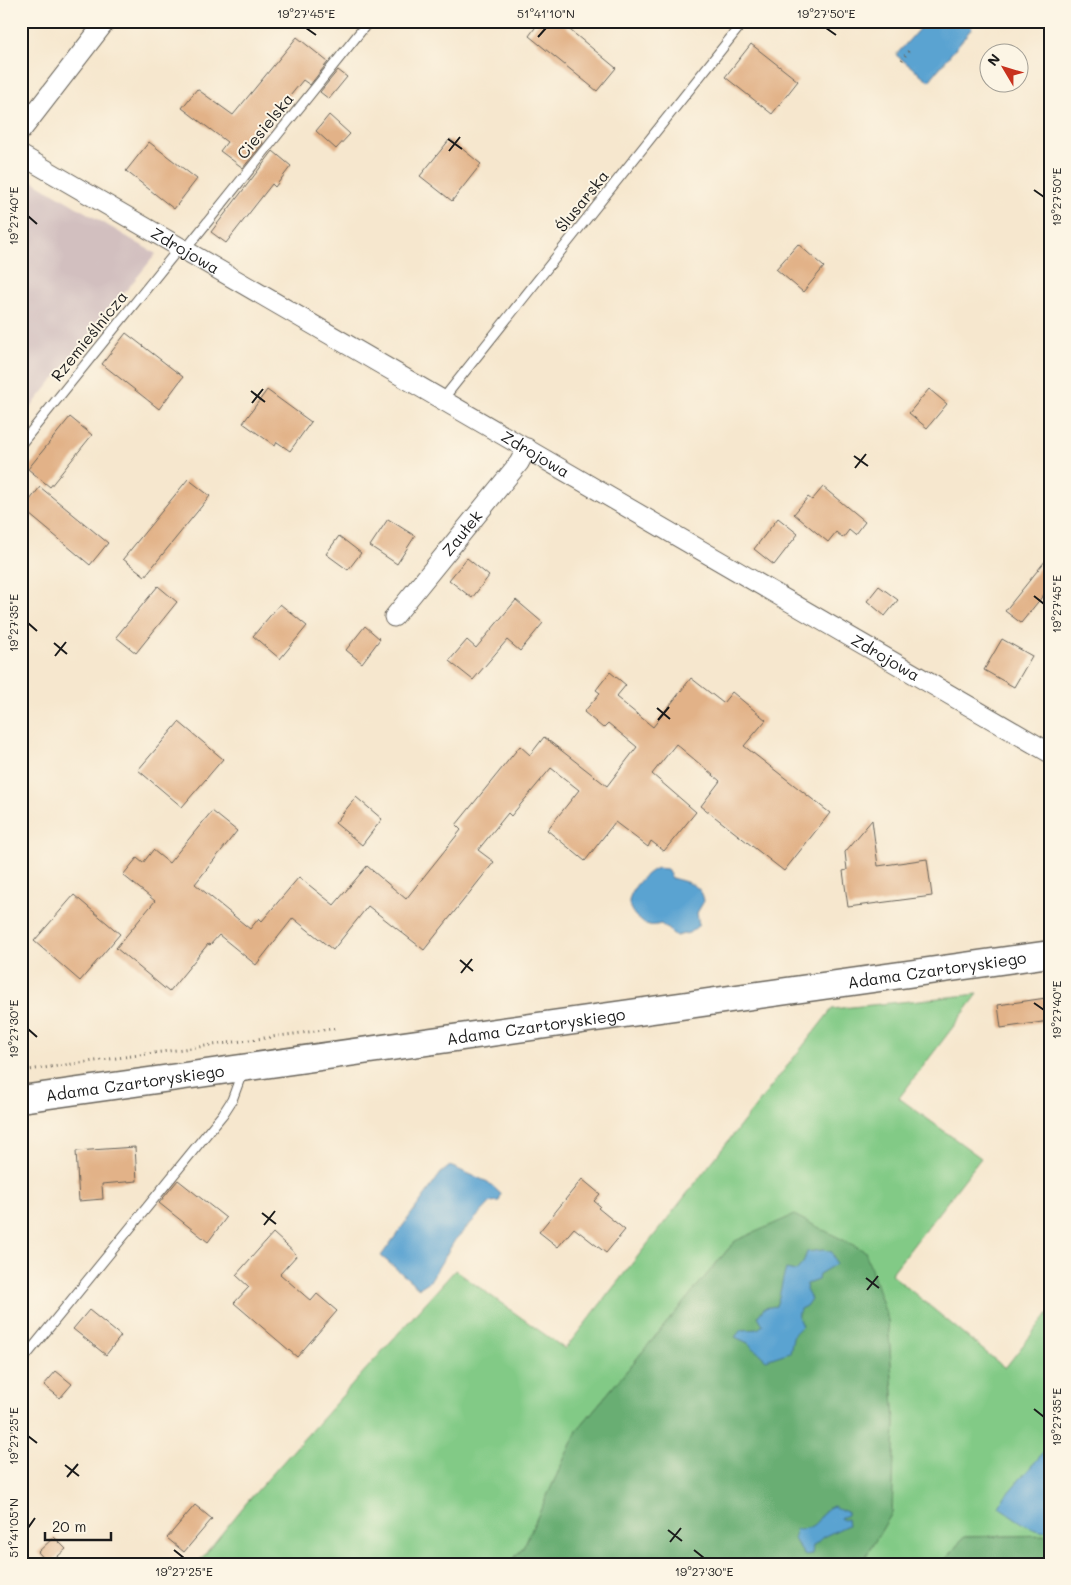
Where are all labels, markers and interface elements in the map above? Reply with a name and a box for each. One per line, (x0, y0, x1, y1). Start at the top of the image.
text: 19°27'45"E (277, 5, 335, 21)
text: 51°41'10"N (517, 5, 575, 21)
text: 19°27'50"E (797, 5, 855, 21)
north arrow (978, 42, 1028, 92)
text: N (983, 50, 1004, 70)
street label: Ciesielska (232, 88, 298, 163)
street label: Ślusarska (550, 165, 613, 236)
text: 19°27'50"E (1048, 168, 1064, 226)
text: 19°27'40"E (5, 187, 21, 245)
street label: Zdrojowa (147, 222, 224, 278)
street label: Rzemieślnicza (46, 286, 132, 385)
street label: Zdrojowa (498, 425, 574, 482)
street label: Zaułek (437, 506, 486, 560)
text: 19°27'45"E (1048, 575, 1064, 633)
text: 19°27'35"E (5, 594, 21, 652)
street label: Zdrojowa (848, 629, 924, 685)
street label: Adama Czartoryskiego (846, 946, 1028, 992)
text: 19°27'40"E (1048, 981, 1064, 1039)
text: 19°27'30"E (5, 1000, 21, 1058)
street label: Adama Czartoryskiego (445, 1003, 627, 1049)
street label: Adama Czartoryskiego (44, 1059, 226, 1105)
text: 19°27'35"E (1048, 1388, 1064, 1446)
text: 19°27'25"E (5, 1407, 21, 1465)
text: 51°41'05"N (5, 1498, 21, 1558)
scale bar (45, 1510, 111, 1542)
text: 20 m (52, 1516, 86, 1536)
text: 19°27'25"E (155, 1563, 213, 1579)
text: 19°27'30"E (675, 1563, 733, 1579)

